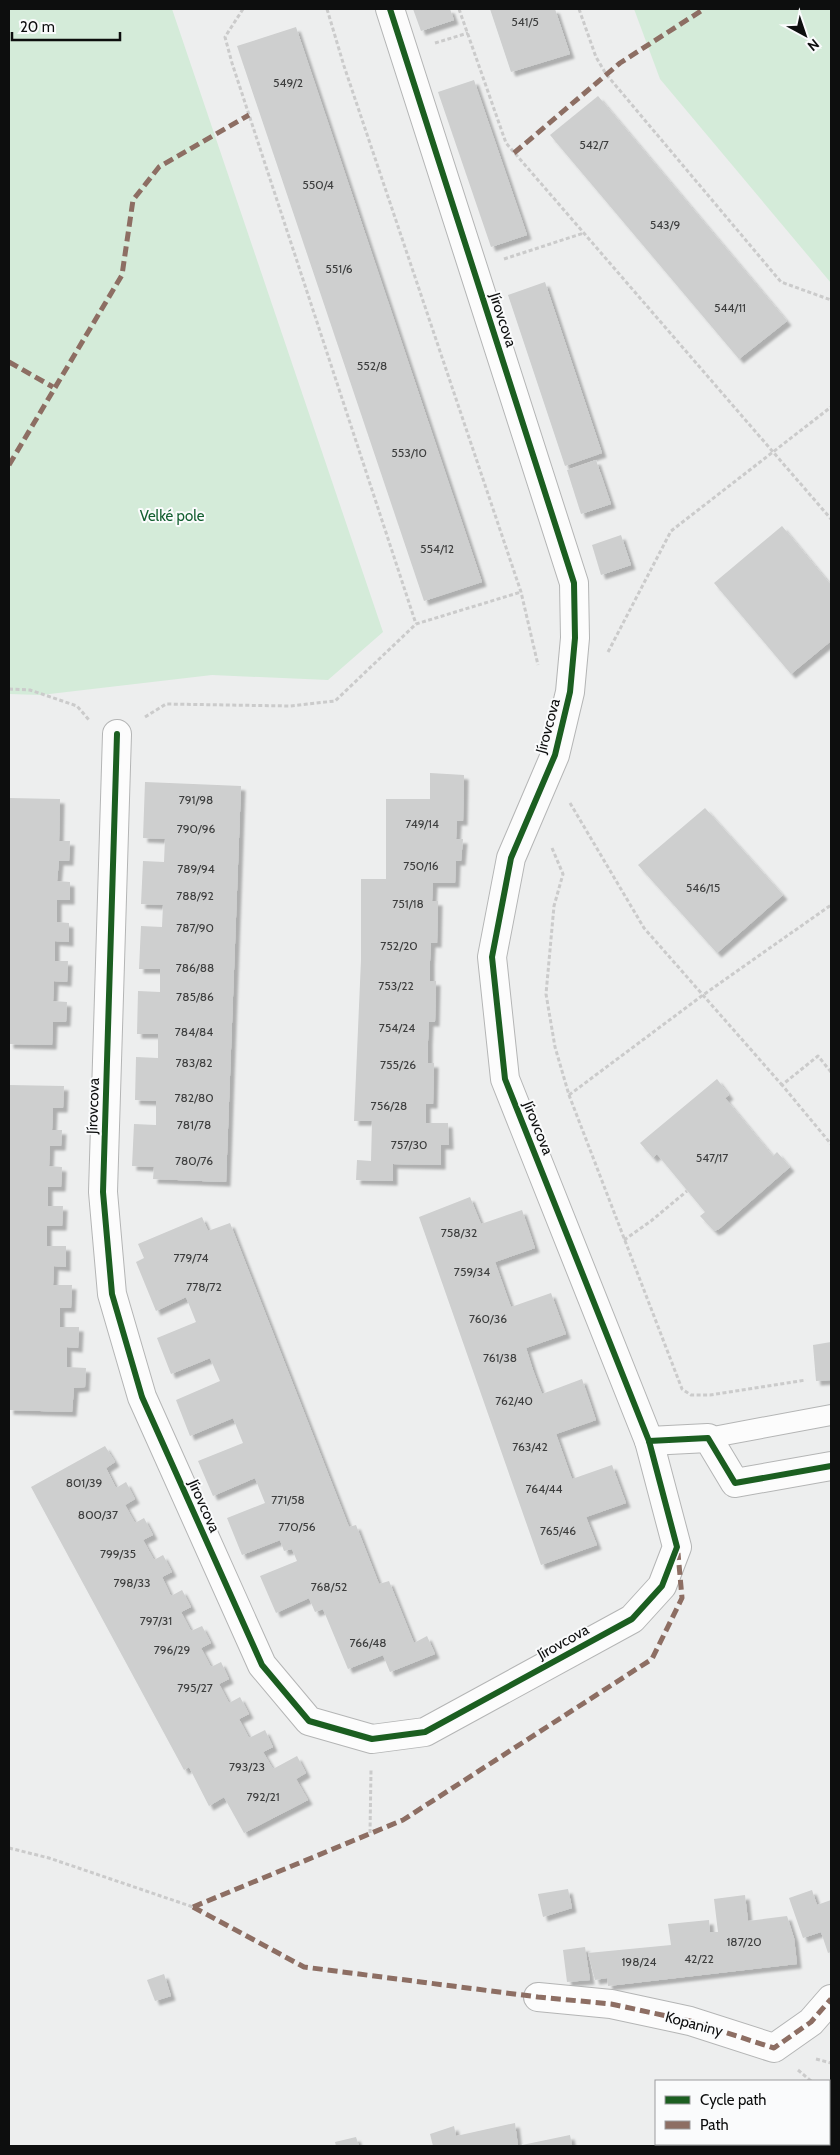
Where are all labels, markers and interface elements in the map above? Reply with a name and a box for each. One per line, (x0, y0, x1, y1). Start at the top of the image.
scale bar (12, 10, 120, 42)
north arrow (780, 10, 830, 60)
house number: 541/5 (511, 14, 539, 29)
text: 20 m (20, 18, 55, 36)
text: N (804, 35, 823, 55)
house number: 549/2 (273, 75, 303, 90)
house number: 542/7 (579, 137, 609, 152)
house number: 550/4 (302, 177, 334, 192)
house number: 543/9 (650, 217, 680, 232)
house number: 551/6 (325, 261, 353, 276)
street label: Jírovcova (485, 290, 520, 350)
house number: 544/11 (714, 300, 746, 315)
house number: 552/8 (357, 358, 387, 373)
house number: 553/10 (391, 445, 427, 460)
park label: Velké pole (140, 507, 205, 525)
house number: 554/12 (420, 541, 454, 556)
street label: Jírovcova (532, 696, 564, 756)
house number: 791/98 (179, 792, 213, 807)
house number: 749/14 (405, 816, 439, 831)
house number: 790/96 (177, 821, 215, 836)
house number: 750/16 (403, 858, 439, 873)
house number: 789/94 (177, 861, 215, 876)
house number: 546/15 (686, 880, 720, 895)
house number: 788/92 (176, 888, 214, 903)
house number: 751/18 (392, 896, 424, 911)
house number: 787/90 (176, 920, 214, 935)
house number: 752/20 (380, 938, 418, 953)
house number: 786/88 (176, 960, 214, 975)
house number: 753/22 (378, 978, 414, 993)
house number: 785/86 (176, 989, 214, 1004)
house number: 754/24 (379, 1020, 415, 1035)
house number: 784/84 (175, 1024, 213, 1039)
house number: 783/82 (175, 1055, 213, 1070)
house number: 755/26 (380, 1057, 416, 1072)
street label: Jírovcova (83, 1077, 103, 1135)
house number: 782/80 (174, 1090, 214, 1105)
house number: 756/28 (371, 1098, 407, 1113)
street label: Jírovcova (519, 1098, 557, 1158)
house number: 781/78 (177, 1117, 211, 1132)
house number: 757/30 (391, 1137, 427, 1152)
house number: 547/17 (696, 1150, 728, 1165)
house number: 780/76 (175, 1153, 213, 1168)
house number: 758/32 (441, 1225, 477, 1240)
house number: 779/74 (174, 1250, 209, 1265)
house number: 759/34 (454, 1264, 490, 1279)
house number: 778/72 (186, 1279, 222, 1294)
house number: 760/36 (469, 1311, 507, 1326)
house number: 761/38 (483, 1350, 517, 1365)
house number: 762/40 (495, 1393, 533, 1408)
house number: 763/42 (512, 1439, 548, 1454)
house number: 801/39 (66, 1475, 103, 1490)
street label: Jírovcova (184, 1476, 224, 1536)
house number: 764/44 (526, 1481, 562, 1496)
house number: 771/58 (271, 1492, 305, 1507)
house number: 800/37 (78, 1507, 118, 1522)
house number: 770/56 (278, 1519, 316, 1534)
house number: 765/46 (540, 1523, 576, 1538)
house number: 799/35 (100, 1546, 136, 1561)
house number: 798/33 (114, 1575, 150, 1590)
house number: 768/52 (311, 1579, 347, 1594)
house number: 797/31 (140, 1613, 172, 1628)
street label: Jírovcova (533, 1620, 593, 1664)
house number: 766/48 (350, 1635, 387, 1650)
house number: 796/29 (154, 1642, 191, 1657)
house number: 795/27 (177, 1680, 213, 1695)
house number: 793/23 (229, 1759, 265, 1774)
house number: 792/21 (246, 1789, 280, 1804)
house number: 187/20 (726, 1934, 762, 1949)
house number: 42/22 (684, 1951, 714, 1966)
house number: 198/24 (621, 1954, 657, 1969)
street label: Kopaniny (663, 2008, 725, 2040)
legend (655, 2080, 830, 2145)
text: Cycle path (700, 2091, 766, 2109)
text: Path (700, 2116, 729, 2134)

